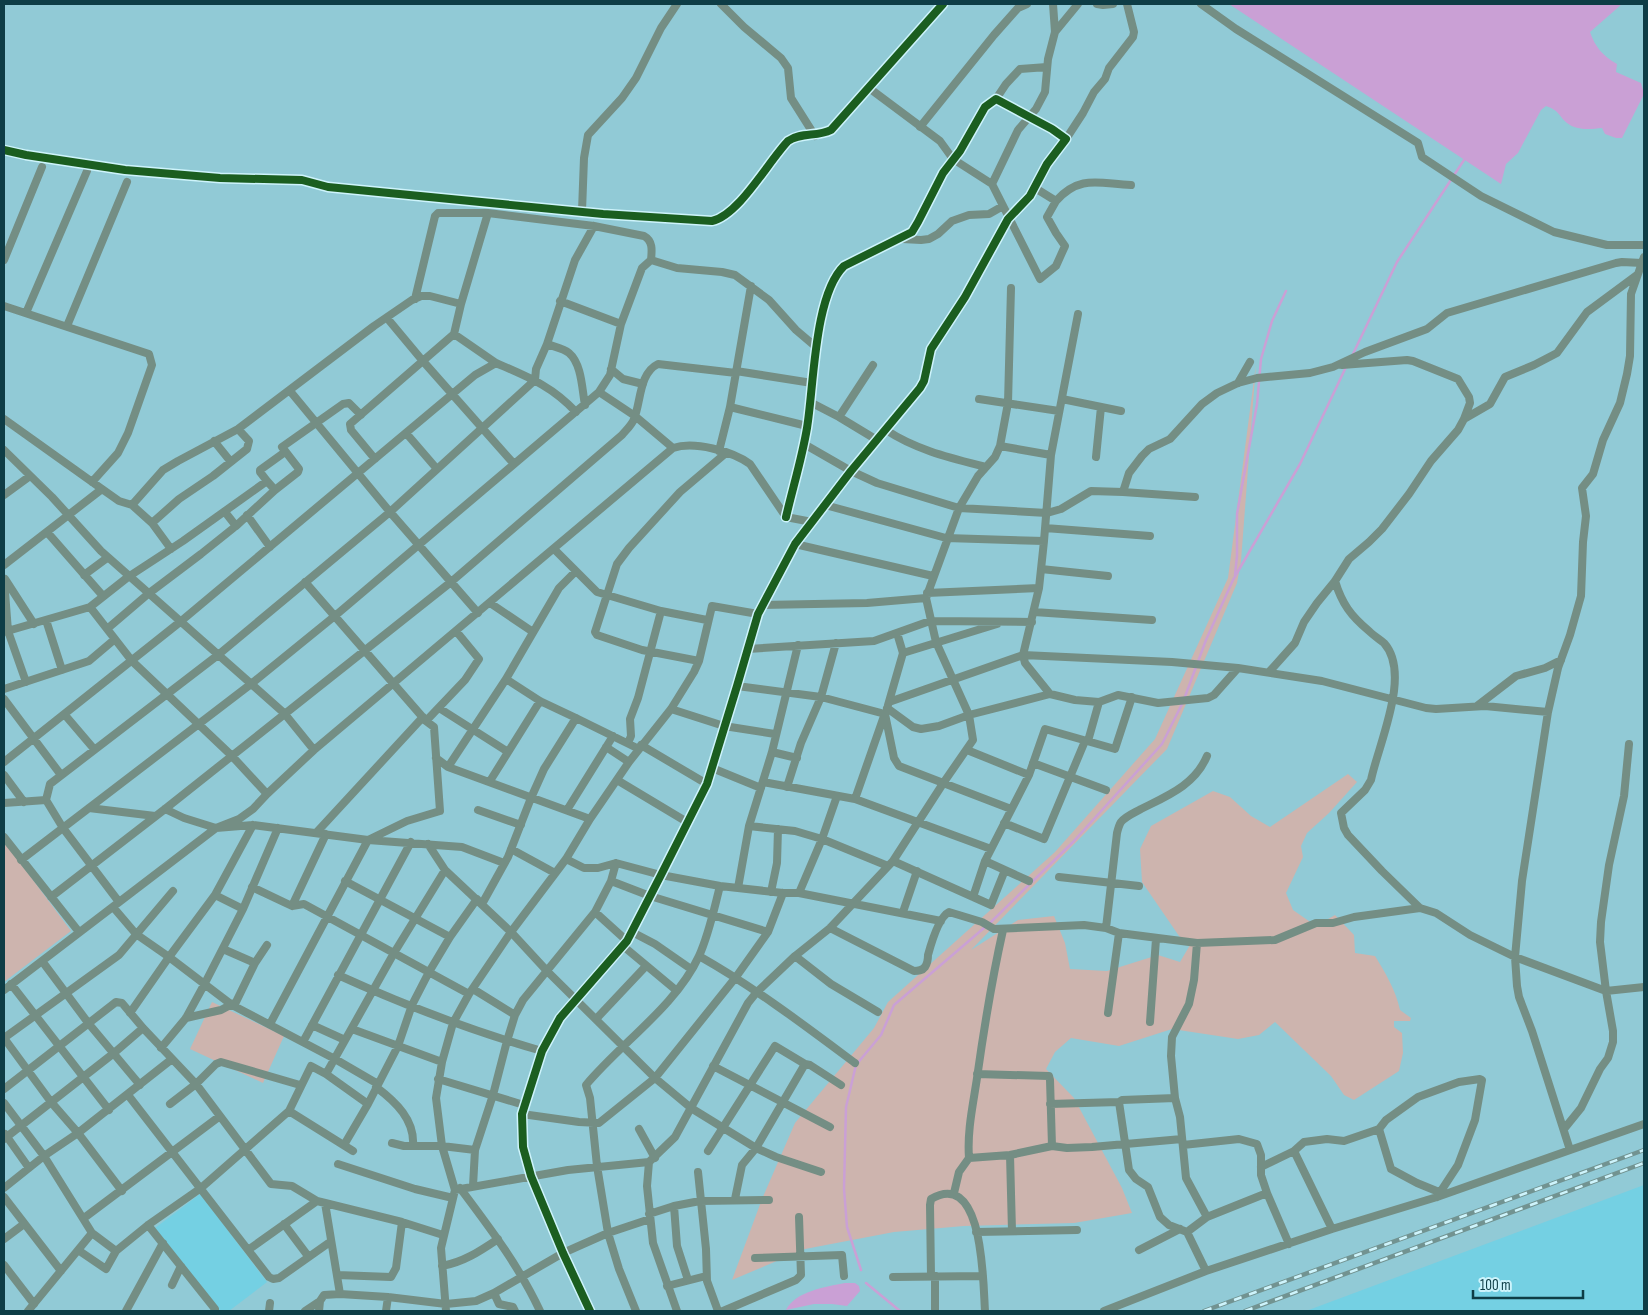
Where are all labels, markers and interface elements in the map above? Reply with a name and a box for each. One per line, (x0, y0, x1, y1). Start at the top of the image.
scale bar (1473, 1268, 1583, 1300)
text: 100 m (1480, 1276, 1511, 1295)

